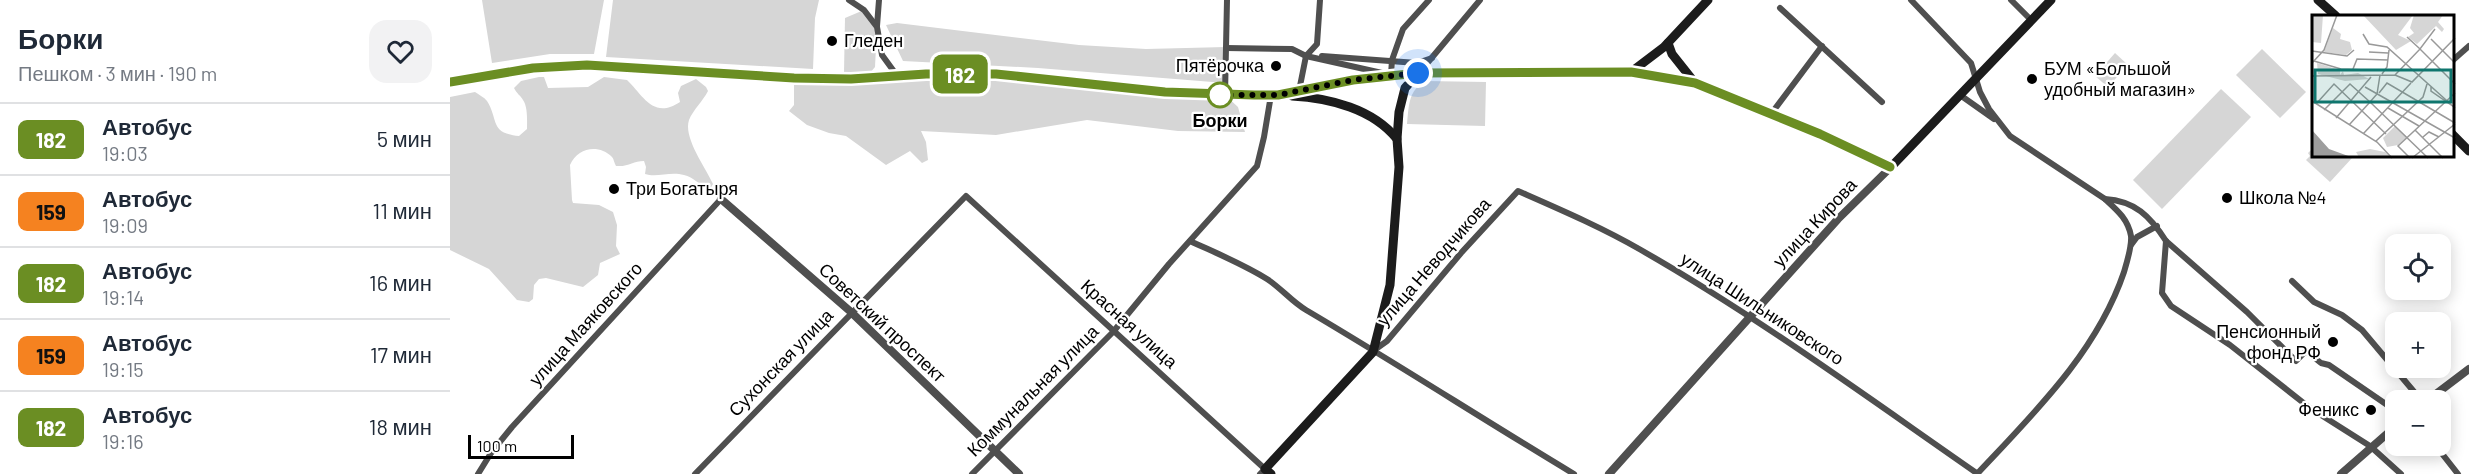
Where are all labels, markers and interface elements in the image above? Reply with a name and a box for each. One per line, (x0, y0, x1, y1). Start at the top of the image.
inset map (2312, 15, 2454, 158)
button: heart (369, 20, 432, 83)
text: Борки (18, 21, 104, 55)
place label: Гледен (844, 29, 903, 51)
marker: Гледен (825, 34, 839, 48)
line badge: 182 (926, 54, 994, 94)
place label: Пятёрочка (1176, 54, 1265, 76)
place label: БУМ «Большой удобный магазин» (2044, 57, 2196, 100)
your location (1403, 58, 1433, 88)
marker: Пятёрочка (1269, 59, 1283, 73)
text: Пешком · 3 мин · 190 m (18, 61, 217, 85)
text: 182 (945, 62, 975, 87)
marker: БУМ «Большой удобный магазин» (2025, 72, 2039, 86)
marker: Борки (1207, 82, 1233, 108)
place label: Борки (1192, 109, 1248, 131)
text: Автобус (102, 113, 192, 139)
text: 5 мин (377, 125, 432, 151)
text: 182 (36, 127, 66, 152)
text: 19:03 (102, 141, 148, 165)
street label: улица Кирова (1768, 173, 1862, 271)
place label: Три Богатыря (626, 177, 738, 199)
marker: Три Богатыря (607, 182, 621, 196)
text: Автобус (102, 185, 192, 211)
place label: Школа №4 (2239, 186, 2327, 208)
marker: Школа №4 (2220, 191, 2234, 205)
street label: улица Неводчикова (1372, 192, 1495, 330)
text: 11 мин (373, 197, 432, 223)
text: 159 (36, 199, 66, 224)
text: 19:09 (102, 213, 148, 237)
map controls (2385, 234, 2451, 456)
button: locate (2385, 234, 2451, 300)
street label: улица Шильниковского (1677, 247, 1848, 369)
text: Автобус (102, 257, 192, 283)
street label: улица Маяковского (524, 257, 647, 390)
street label: Советский проспект (815, 258, 951, 387)
text: 16 мин (369, 269, 432, 295)
text: 182 (36, 271, 66, 296)
street label: Красная улица (1077, 274, 1183, 373)
text: 19:14 (102, 285, 144, 309)
street label: Сухонская улица (723, 303, 838, 421)
button: + (2385, 312, 2451, 378)
street label: Коммунальная улица (962, 319, 1103, 461)
place label: Пенсионный фонд РФ (2216, 320, 2321, 363)
text: Автобус (102, 329, 192, 355)
marker: Пенсионный фонд РФ (2326, 335, 2340, 349)
text: 17 мин (370, 341, 432, 367)
text: 159 (36, 343, 66, 368)
text: 19:15 (102, 357, 143, 381)
button: − (2385, 390, 2451, 456)
place label: Феникс (2298, 398, 2359, 420)
text: Автобус (102, 401, 192, 427)
marker: Феникс (2364, 403, 2378, 417)
text: 18 мин (369, 413, 432, 439)
text: 182 (36, 415, 66, 440)
text: 19:16 (102, 429, 144, 453)
scale bar (468, 432, 574, 460)
text: 100 m (477, 436, 517, 455)

